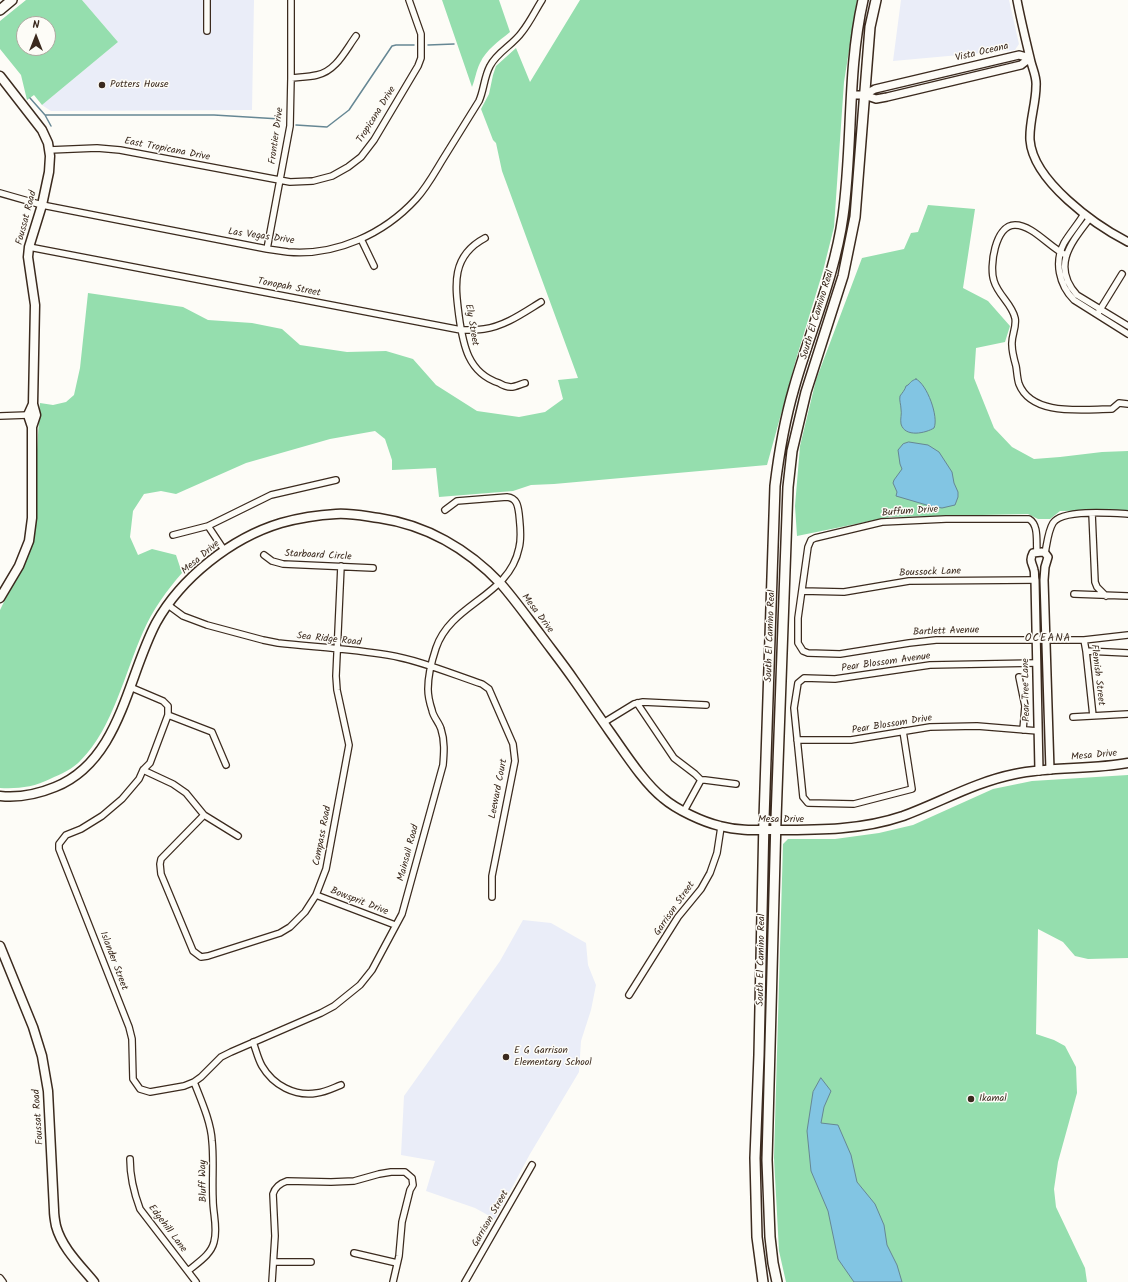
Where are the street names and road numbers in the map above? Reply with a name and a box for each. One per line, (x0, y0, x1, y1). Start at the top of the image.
street label: Vista Oceana (954, 41, 1010, 65)
street label: Tropicana Drive (355, 85, 399, 145)
street label: Frontier Drive (267, 107, 287, 165)
street label: East Tropicana Drive (123, 136, 211, 164)
street label: Foussat Road (14, 190, 40, 246)
street label: Las Vegas Drive (227, 226, 295, 248)
street label: South El Camino Real (799, 269, 837, 361)
street label: Tonopah Street (256, 276, 322, 300)
street label: Ely Street (461, 303, 481, 347)
street label: Buffum Drive (881, 504, 939, 520)
street label: Mesa Drive (179, 539, 223, 577)
street label: Starboard Circle (284, 548, 352, 564)
street label: Boussock Lane (899, 566, 961, 580)
street label: South El Camino Real (763, 590, 779, 682)
street label: Mesa Drive (518, 592, 556, 636)
street label: Bartlett Avenue (913, 625, 979, 639)
street label: Sea Ridge Road (296, 631, 362, 649)
street label: Flemish Street (1087, 644, 1107, 706)
street label: Pear Blossom Avenue (841, 651, 931, 675)
street label: Pear Tree Lane (1020, 658, 1034, 722)
street label: Pear Blossom Drive (851, 713, 933, 737)
street label: Mesa Drive (1070, 748, 1118, 764)
street label: Leeward Court (487, 758, 511, 820)
street label: Compass Road (311, 805, 335, 867)
street label: Mesa Drive (758, 814, 804, 826)
street label: Mainsail Road (396, 823, 422, 883)
street label: Garrison Street (652, 880, 698, 938)
street label: Bowsprit Drive (328, 885, 390, 919)
street label: South El Camino Real (755, 914, 769, 1006)
street label: Islander Street (96, 930, 130, 992)
street label: Foussat Road (31, 1089, 47, 1145)
street label: Bluff Way (198, 1160, 210, 1202)
street label: Garrison Street (470, 1189, 512, 1249)
street label: Edgehill Lane (145, 1203, 189, 1255)

